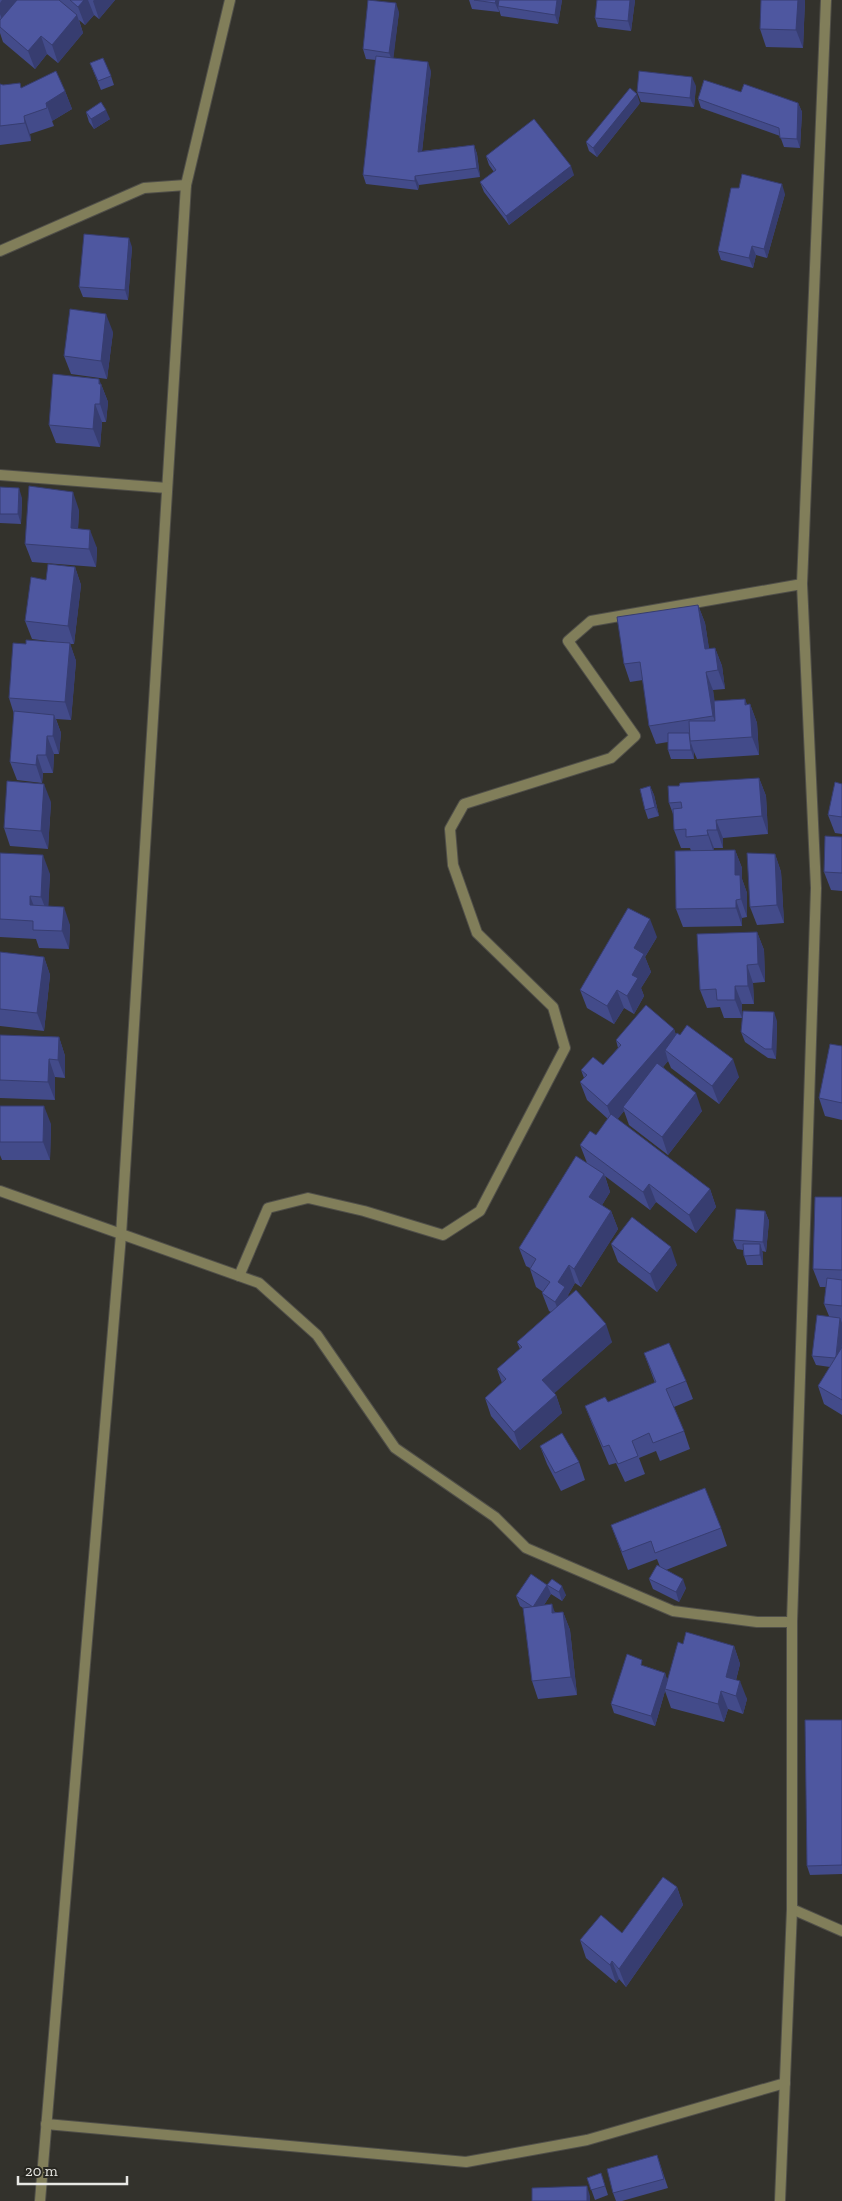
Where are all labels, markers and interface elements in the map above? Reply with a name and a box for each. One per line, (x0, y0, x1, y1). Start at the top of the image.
scale bar (18, 2154, 126, 2186)
text: 20 m (25, 2162, 58, 2180)

